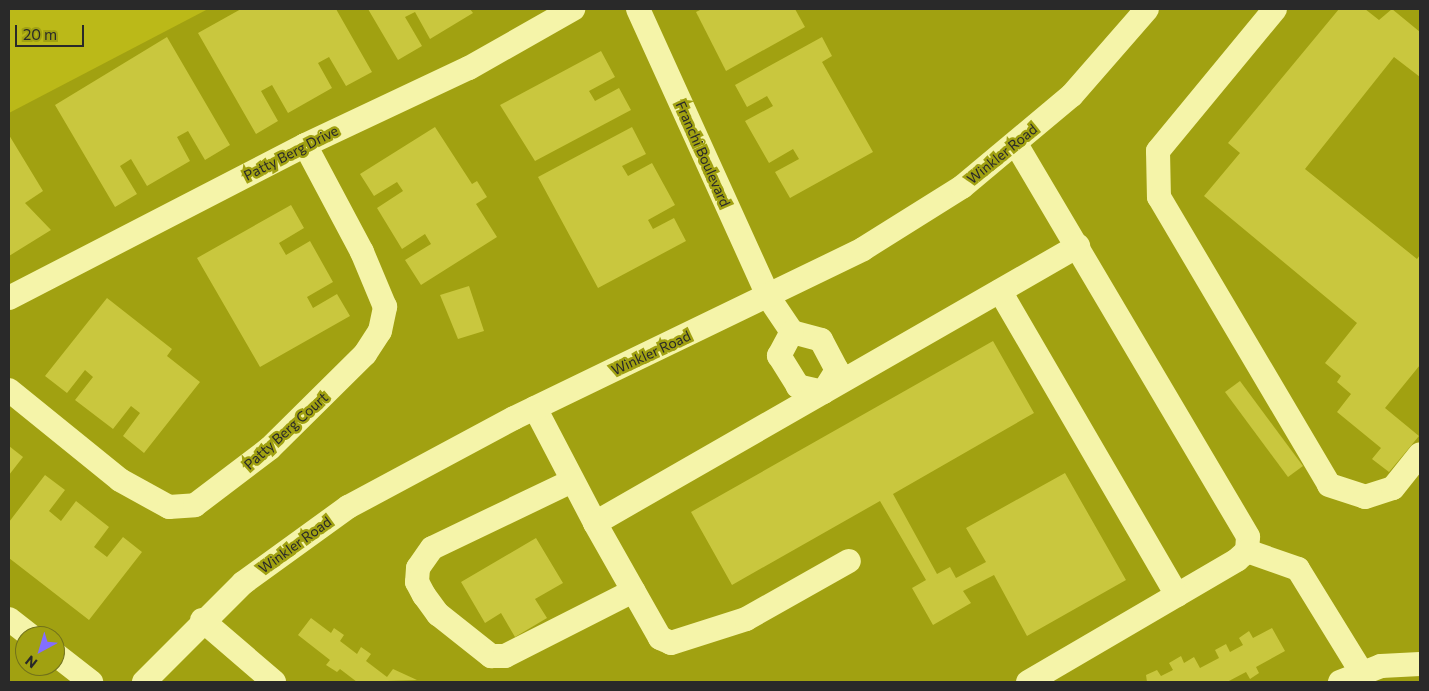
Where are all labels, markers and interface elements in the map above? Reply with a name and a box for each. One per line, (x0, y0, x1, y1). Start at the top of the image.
scale bar (18, 15, 86, 47)
text: 20 m (23, 25, 57, 43)
street label: Franchi Boulevard (672, 99, 734, 209)
street label: Winkler Road (964, 121, 1040, 187)
street label: Patty Berg Drive (241, 122, 341, 184)
street label: Winkler Road (609, 327, 693, 379)
street label: Patty Berg Court (241, 389, 331, 473)
street label: Winkler Road (256, 513, 334, 577)
north arrow (15, 626, 65, 676)
text: N (21, 652, 40, 672)

